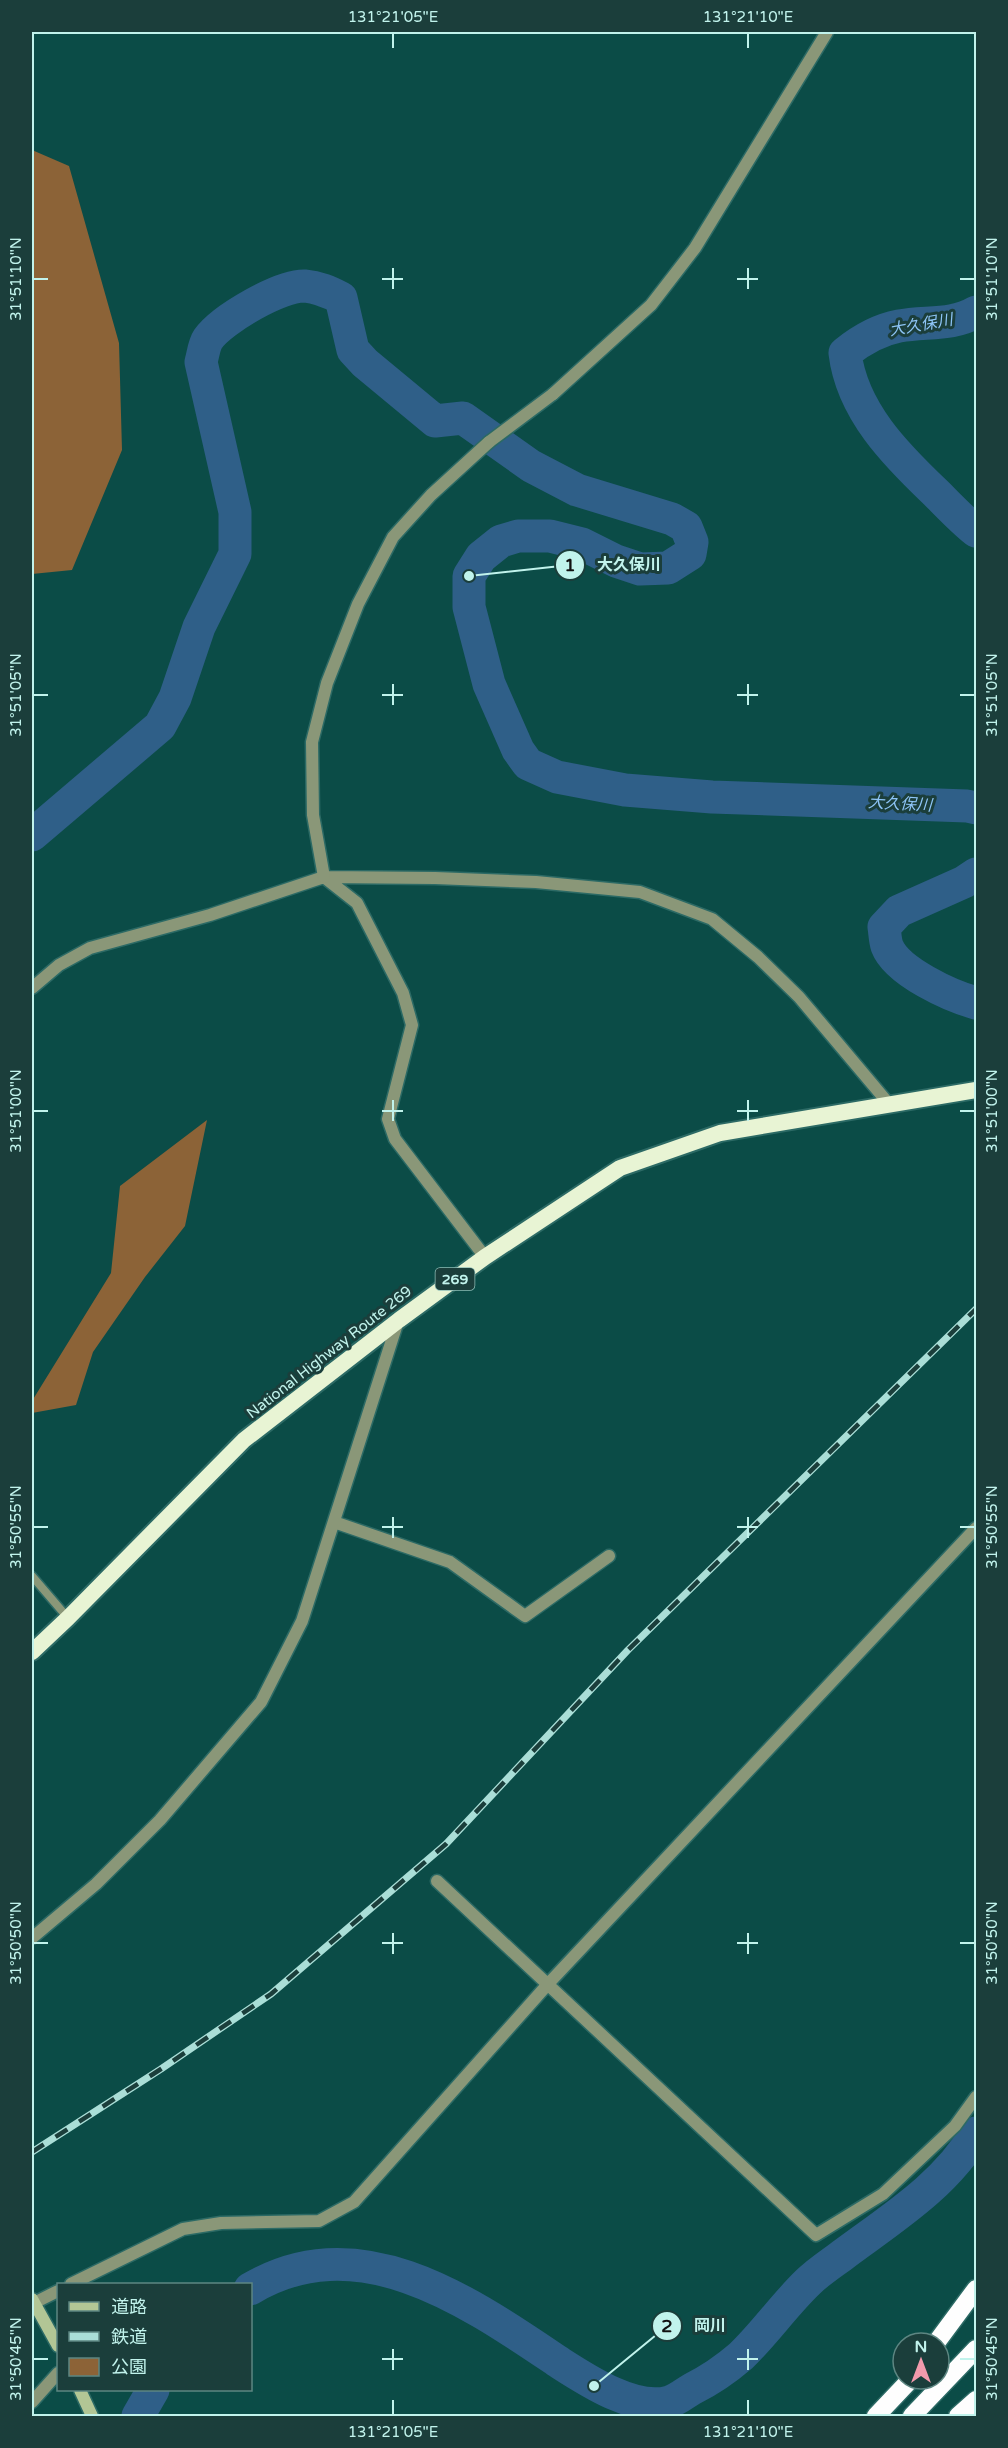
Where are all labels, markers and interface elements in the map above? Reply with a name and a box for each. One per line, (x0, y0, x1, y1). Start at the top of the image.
text: 131°21'05"E (348, 8, 438, 26)
text: 131°21'10"E (703, 8, 793, 26)
text: 31°51'10"N (7, 237, 25, 321)
text: 31°51'10"N (983, 237, 1001, 321)
water label: 大久保川 (888, 309, 956, 340)
callout: 大久保川 (555, 548, 673, 582)
text: 1 (564, 554, 576, 576)
text: 大久保川 (597, 555, 661, 575)
text: 31°51'05"N (7, 653, 25, 737)
text: 31°51'05"N (983, 653, 1001, 737)
water label: 大久保川 (868, 792, 934, 816)
text: 31°51'00"N (7, 1069, 25, 1153)
text: 31°51'00"N (983, 1069, 1001, 1153)
road number: 269 (436, 1268, 474, 1290)
street label: National Highway Route 269 (243, 1282, 415, 1422)
text: 31°50'55"N (7, 1485, 25, 1569)
text: 31°50'55"N (983, 1485, 1001, 1569)
text: 31°50'50"N (7, 1901, 25, 1985)
text: 31°50'50"N (983, 1901, 1001, 1985)
legend (57, 2283, 252, 2391)
text: 道路 (111, 2296, 147, 2318)
callout: 岡川 (652, 2309, 738, 2343)
text: 2 (661, 2315, 673, 2337)
text: 岡川 (694, 2316, 726, 2336)
text: 31°50'45"N (7, 2317, 25, 2401)
text: 31°50'45"N (983, 2317, 1001, 2401)
text: 鉄道 (111, 2326, 147, 2348)
north arrow (891, 2331, 951, 2391)
text: N (915, 2337, 927, 2357)
text: 公園 (111, 2356, 147, 2378)
text: 131°21'05"E (348, 2423, 438, 2441)
text: 131°21'10"E (703, 2423, 793, 2441)

